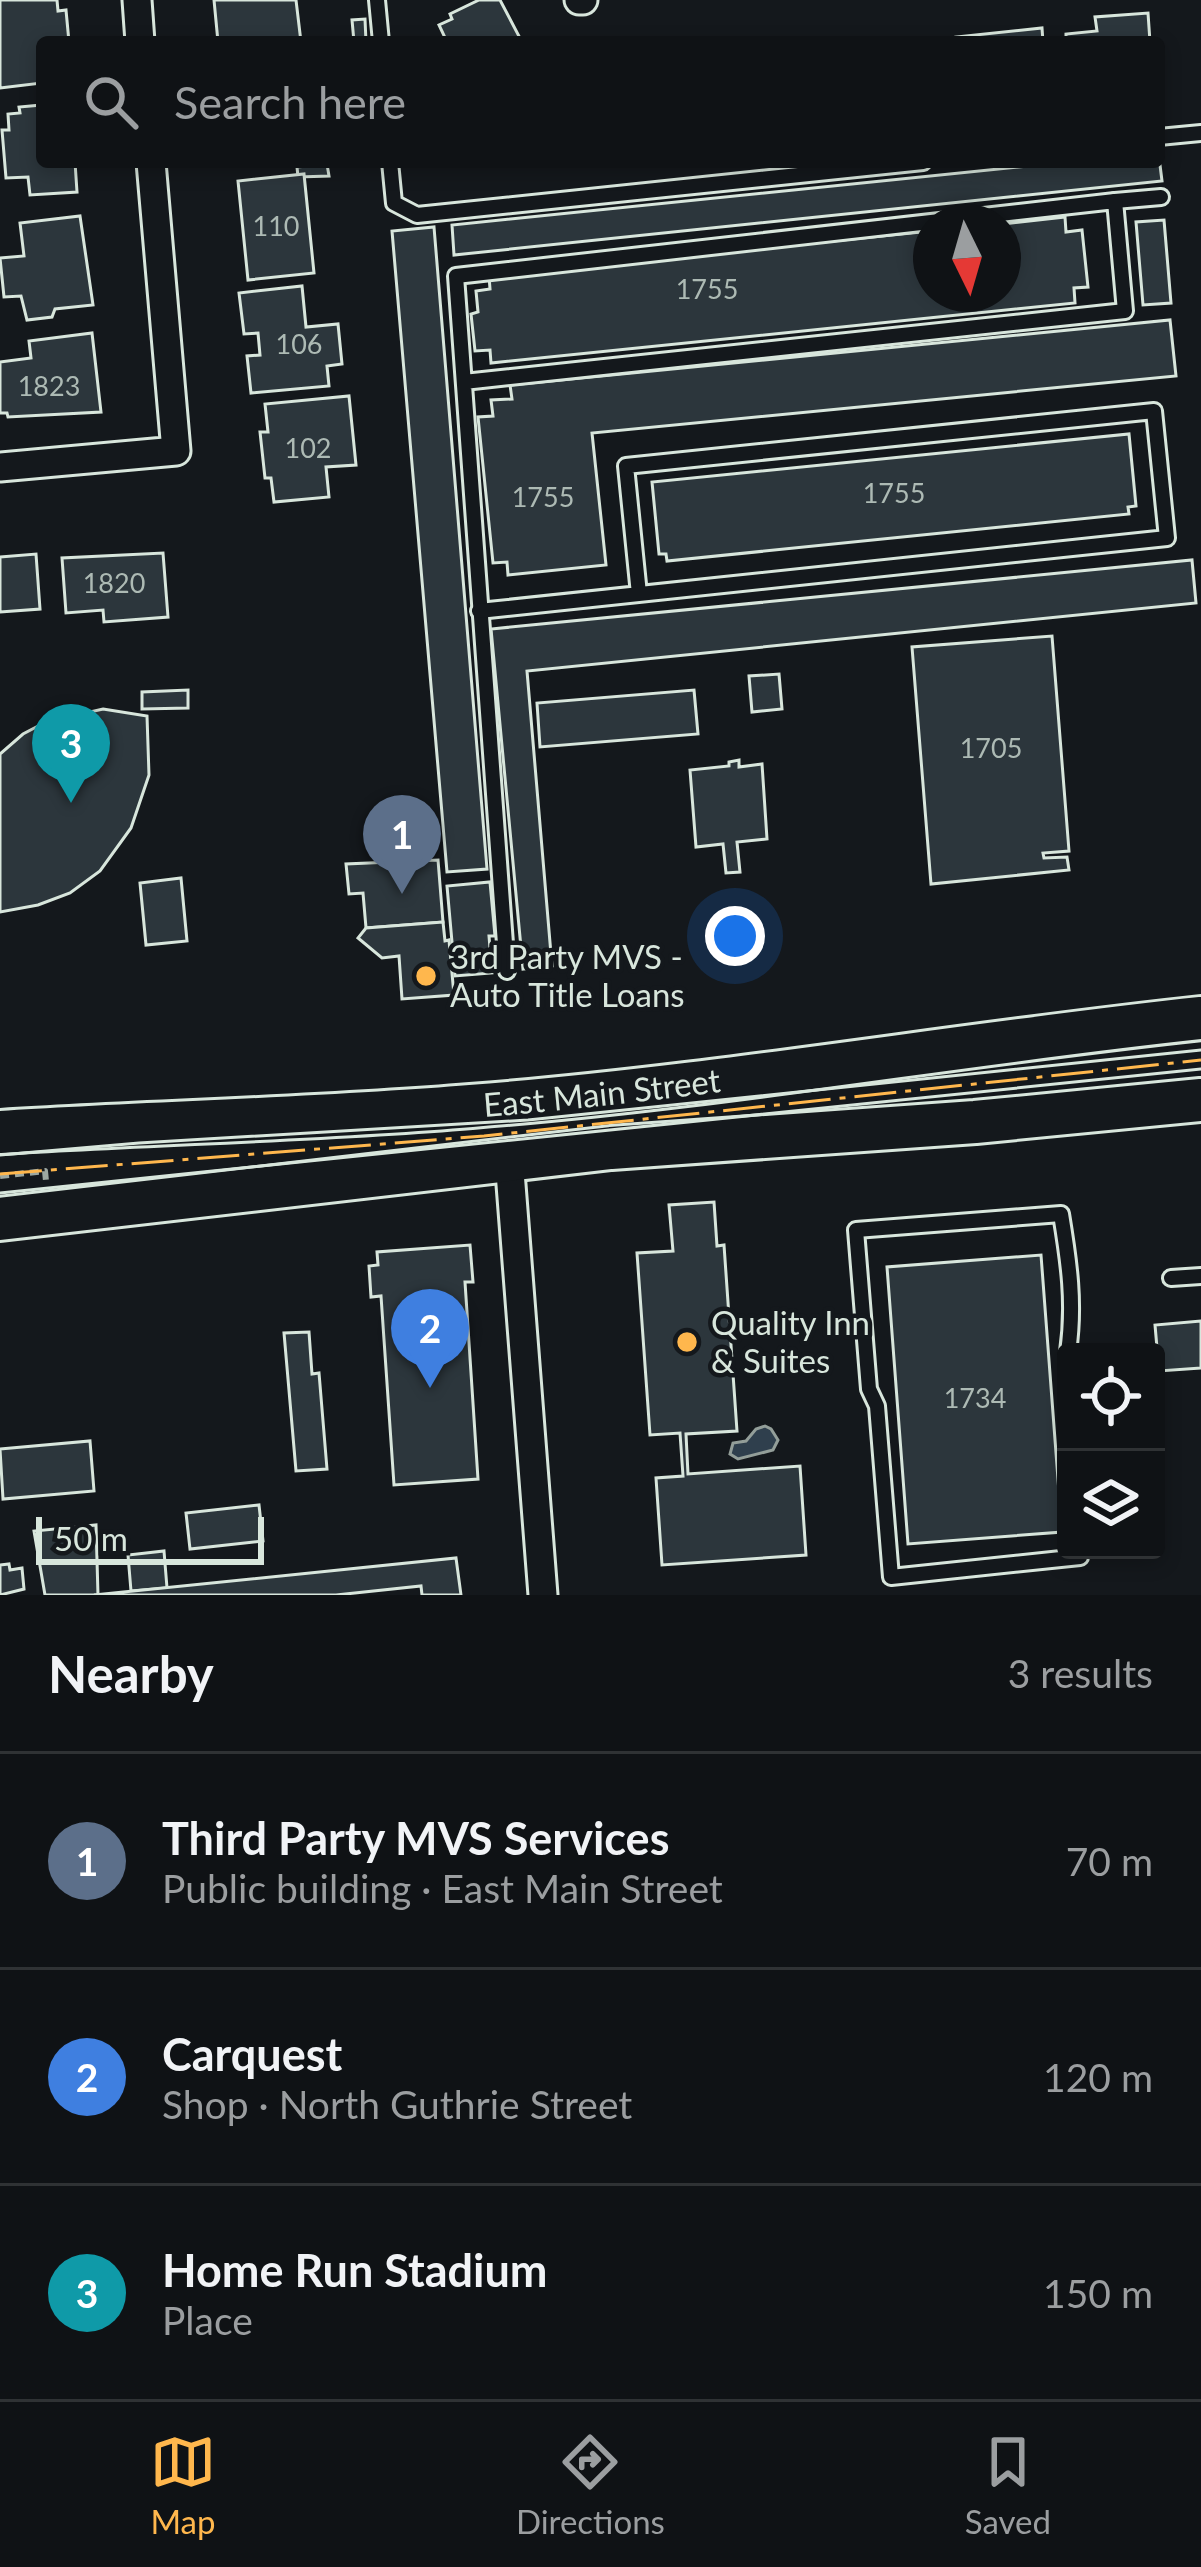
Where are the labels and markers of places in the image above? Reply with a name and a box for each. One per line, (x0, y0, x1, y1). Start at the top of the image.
pin: 3 (32, 704, 110, 803)
pin: 1 (363, 795, 441, 894)
place label: 3rd Party MVS - Auto Title Loans (450, 936, 685, 1014)
marker: 3rd Party MVS - Auto Title Loans (413, 963, 439, 989)
pin: 2 (391, 1289, 469, 1388)
place label: Quality Inn & Suites (711, 1302, 870, 1380)
marker: Quality Inn & Suites (674, 1329, 700, 1355)

